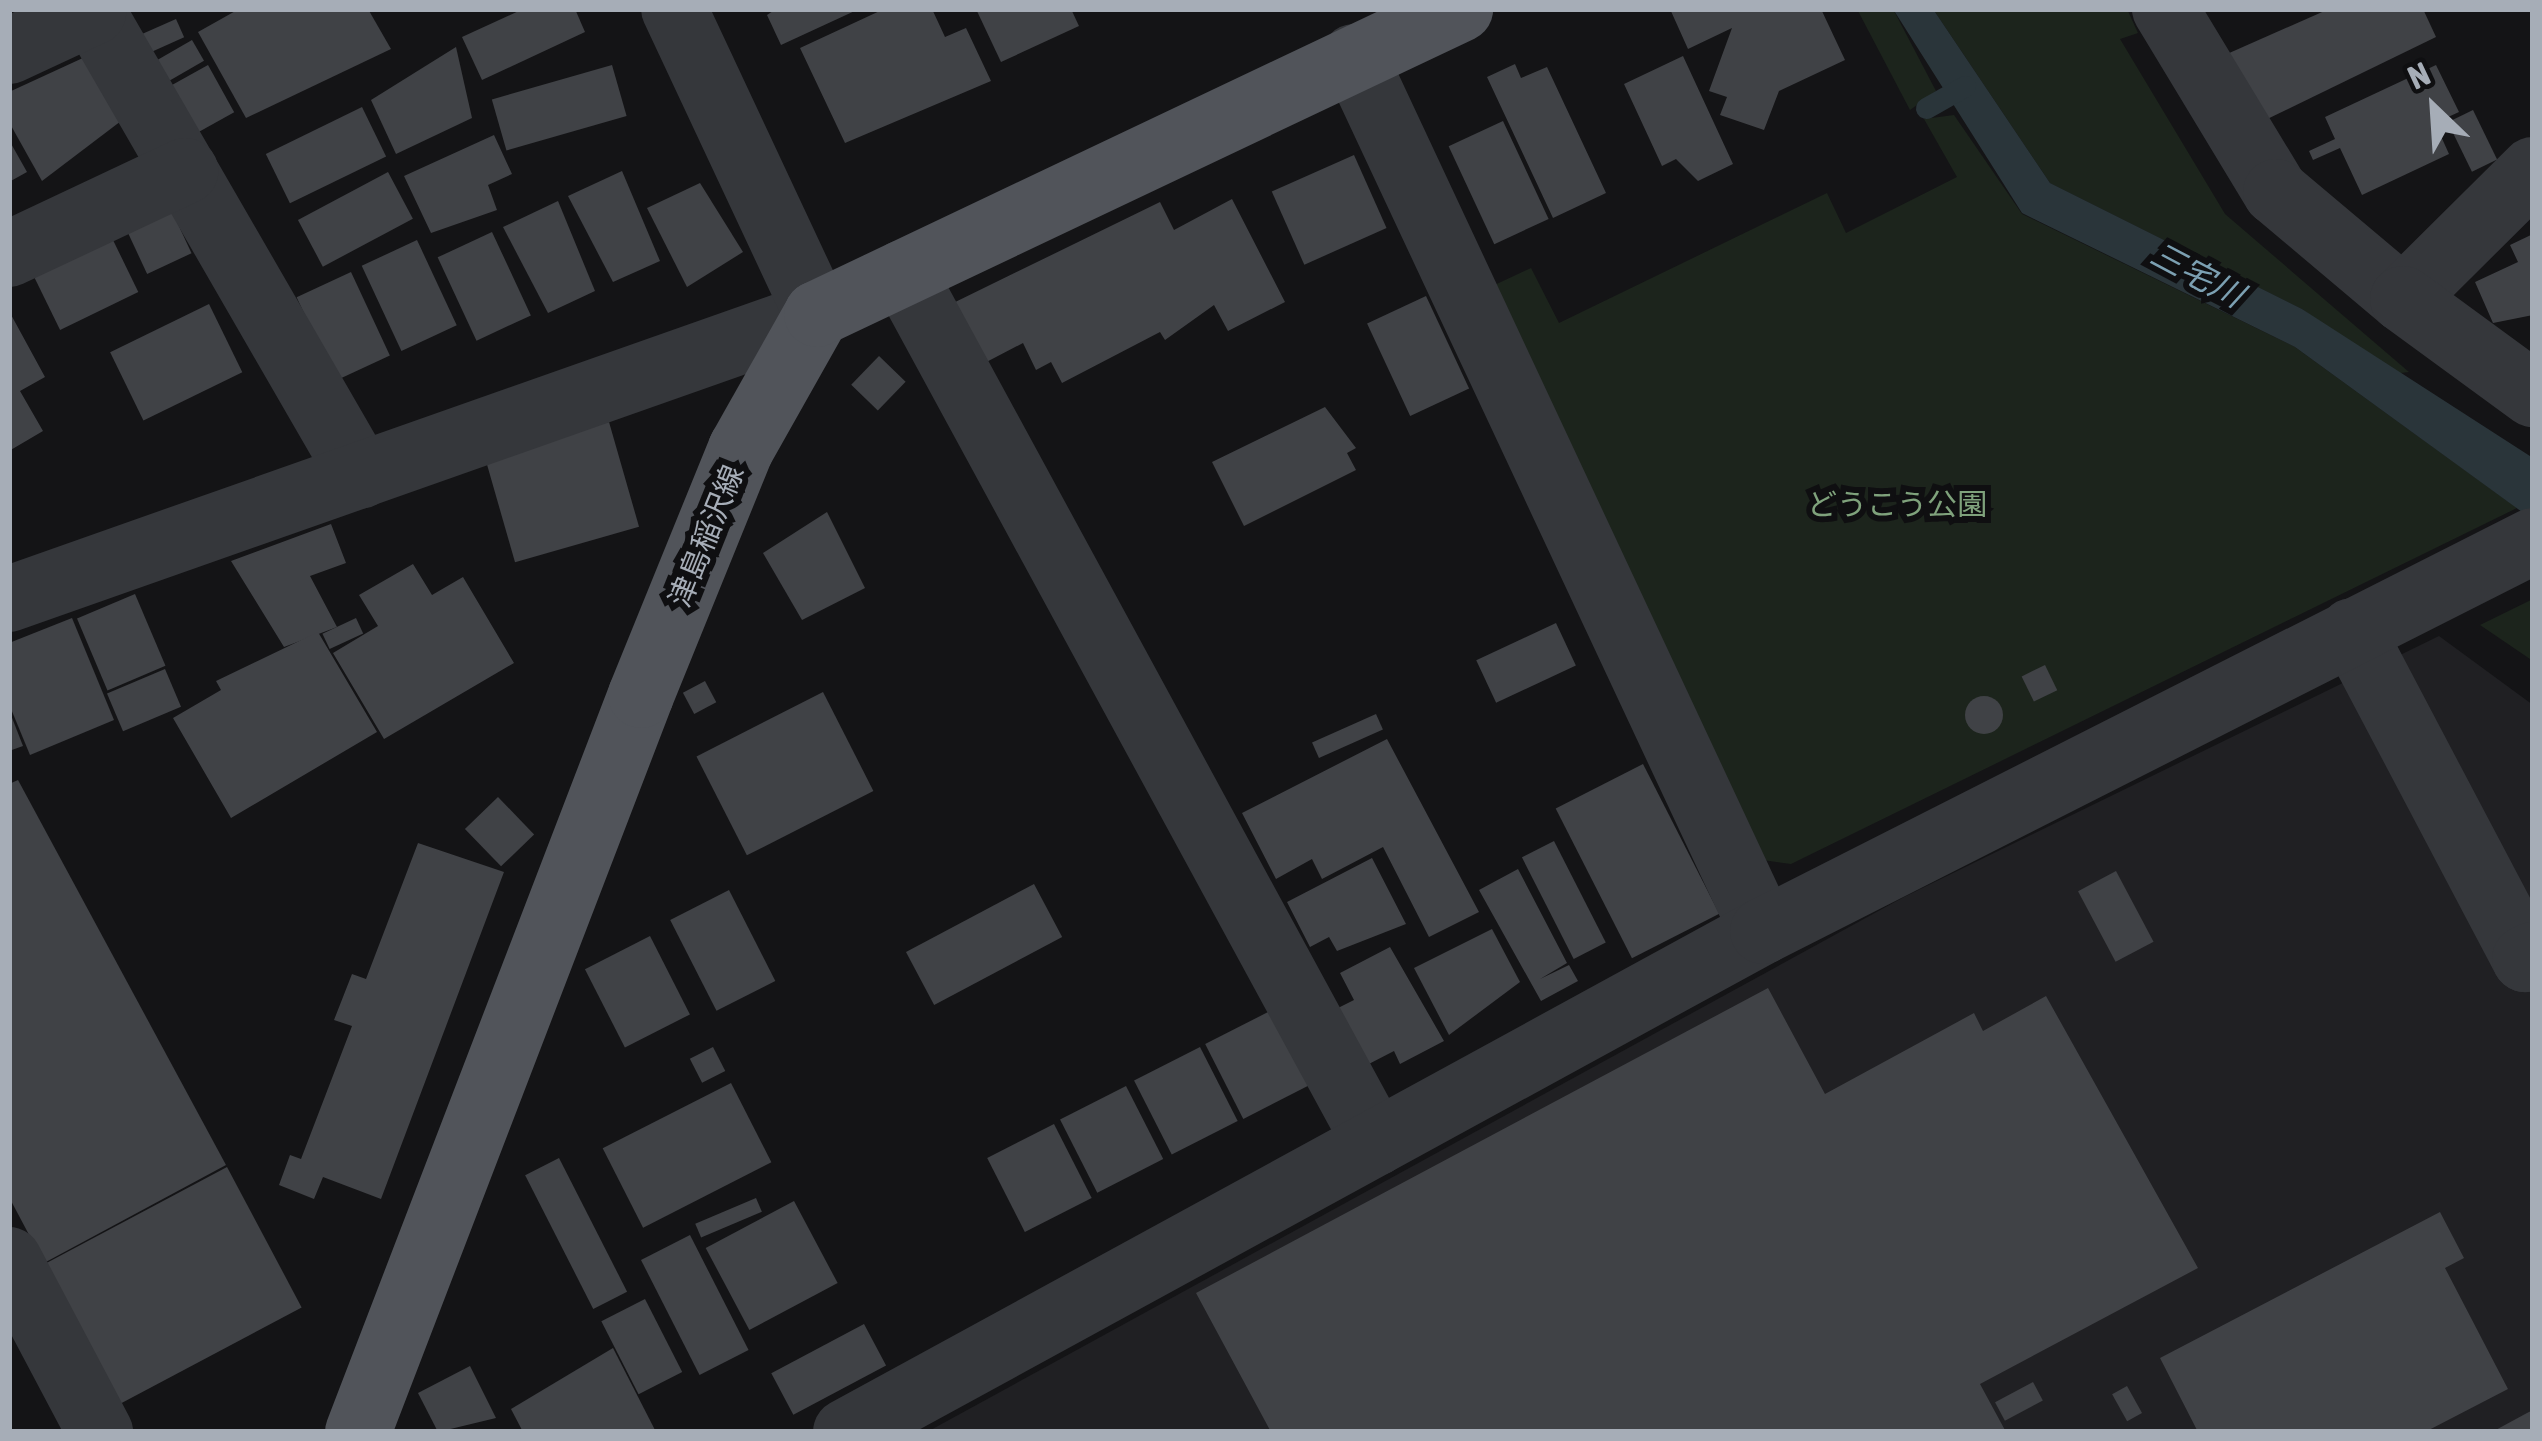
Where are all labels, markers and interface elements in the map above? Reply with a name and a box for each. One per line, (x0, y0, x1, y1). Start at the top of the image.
north arrow (2374, 48, 2494, 168)
text: N (2402, 54, 2436, 97)
water label: 三宅川 (2144, 234, 2250, 316)
street label: 津島稲沢線 (661, 460, 751, 612)
park label: どうこう公園 (1807, 486, 1987, 522)

